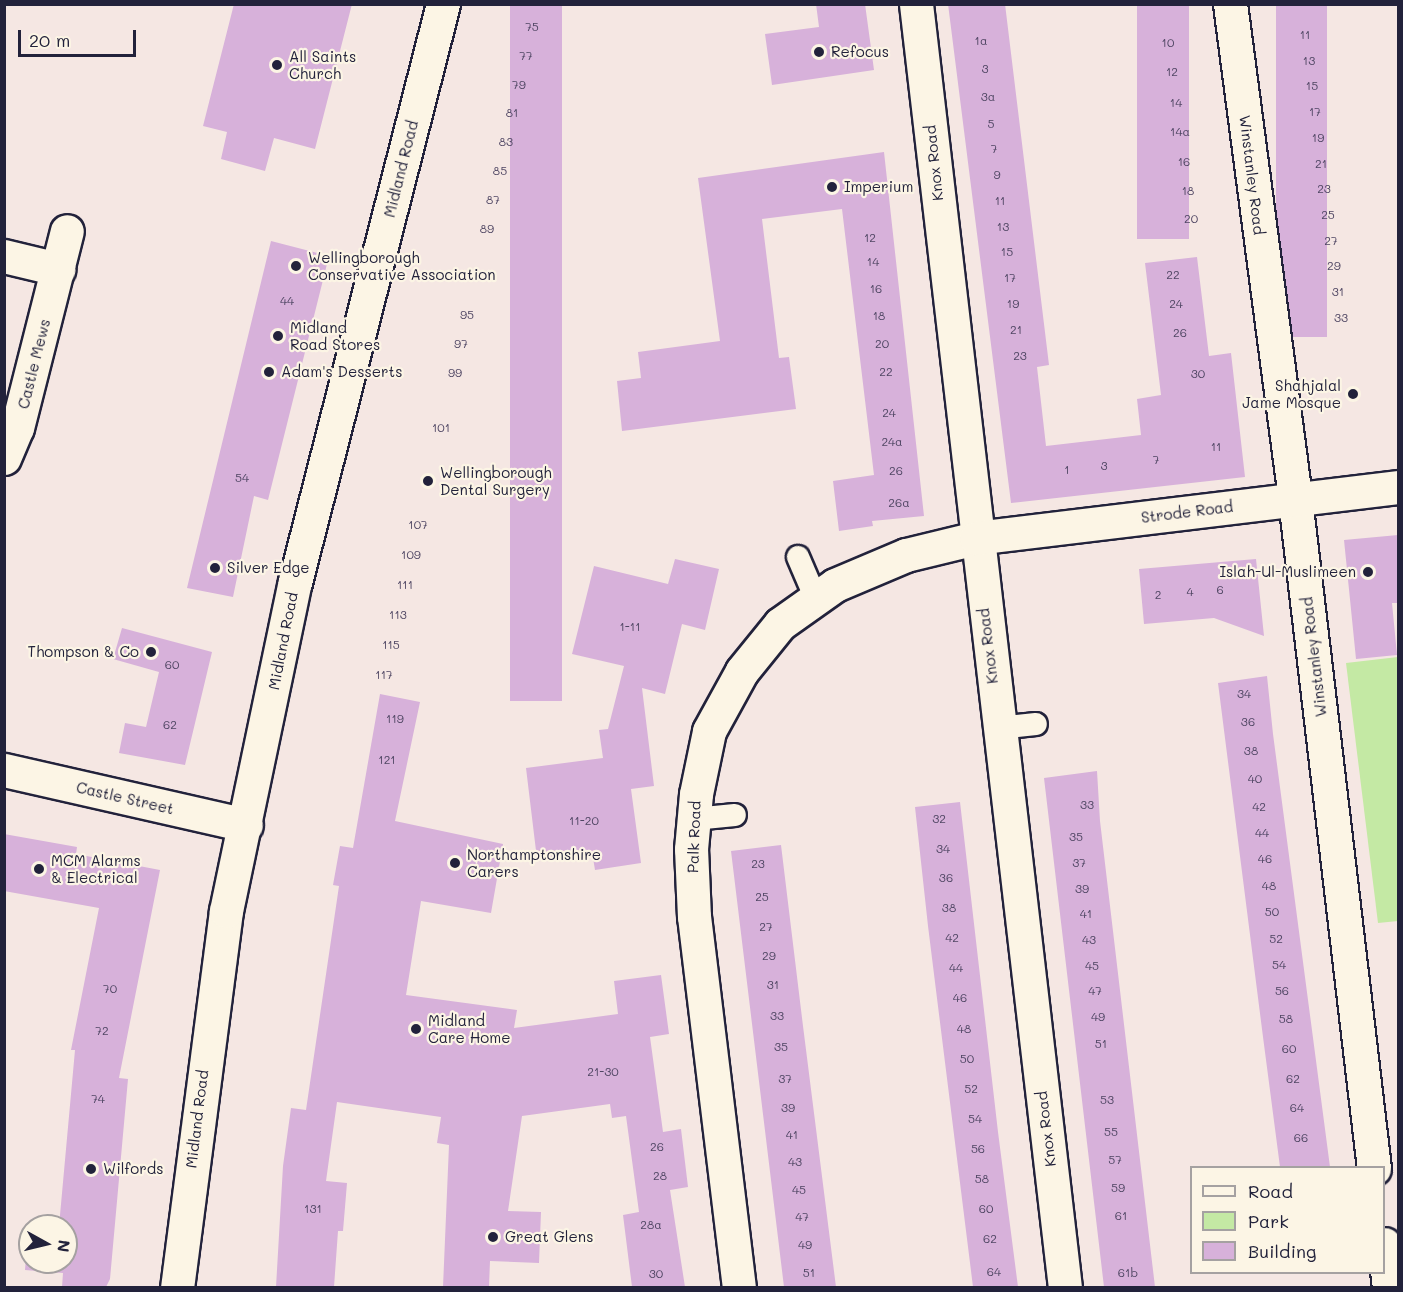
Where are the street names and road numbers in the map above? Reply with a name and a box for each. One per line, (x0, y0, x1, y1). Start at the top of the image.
street label: Winstanley Road (1236, 114, 1268, 236)
street label: Midland Road (380, 119, 422, 219)
street label: Knox Road (921, 124, 947, 202)
street label: Castle Mews (14, 317, 54, 411)
street label: Strode Road (1140, 497, 1234, 527)
street label: Midland Road (265, 591, 301, 691)
street label: Winstanley Road (1298, 596, 1330, 718)
street label: Knox Road (974, 607, 1002, 685)
street label: Castle Street (74, 778, 176, 818)
street label: Palk Road (684, 801, 704, 873)
street label: Midland Road (182, 1069, 212, 1169)
street label: Knox Road (1032, 1090, 1060, 1168)

